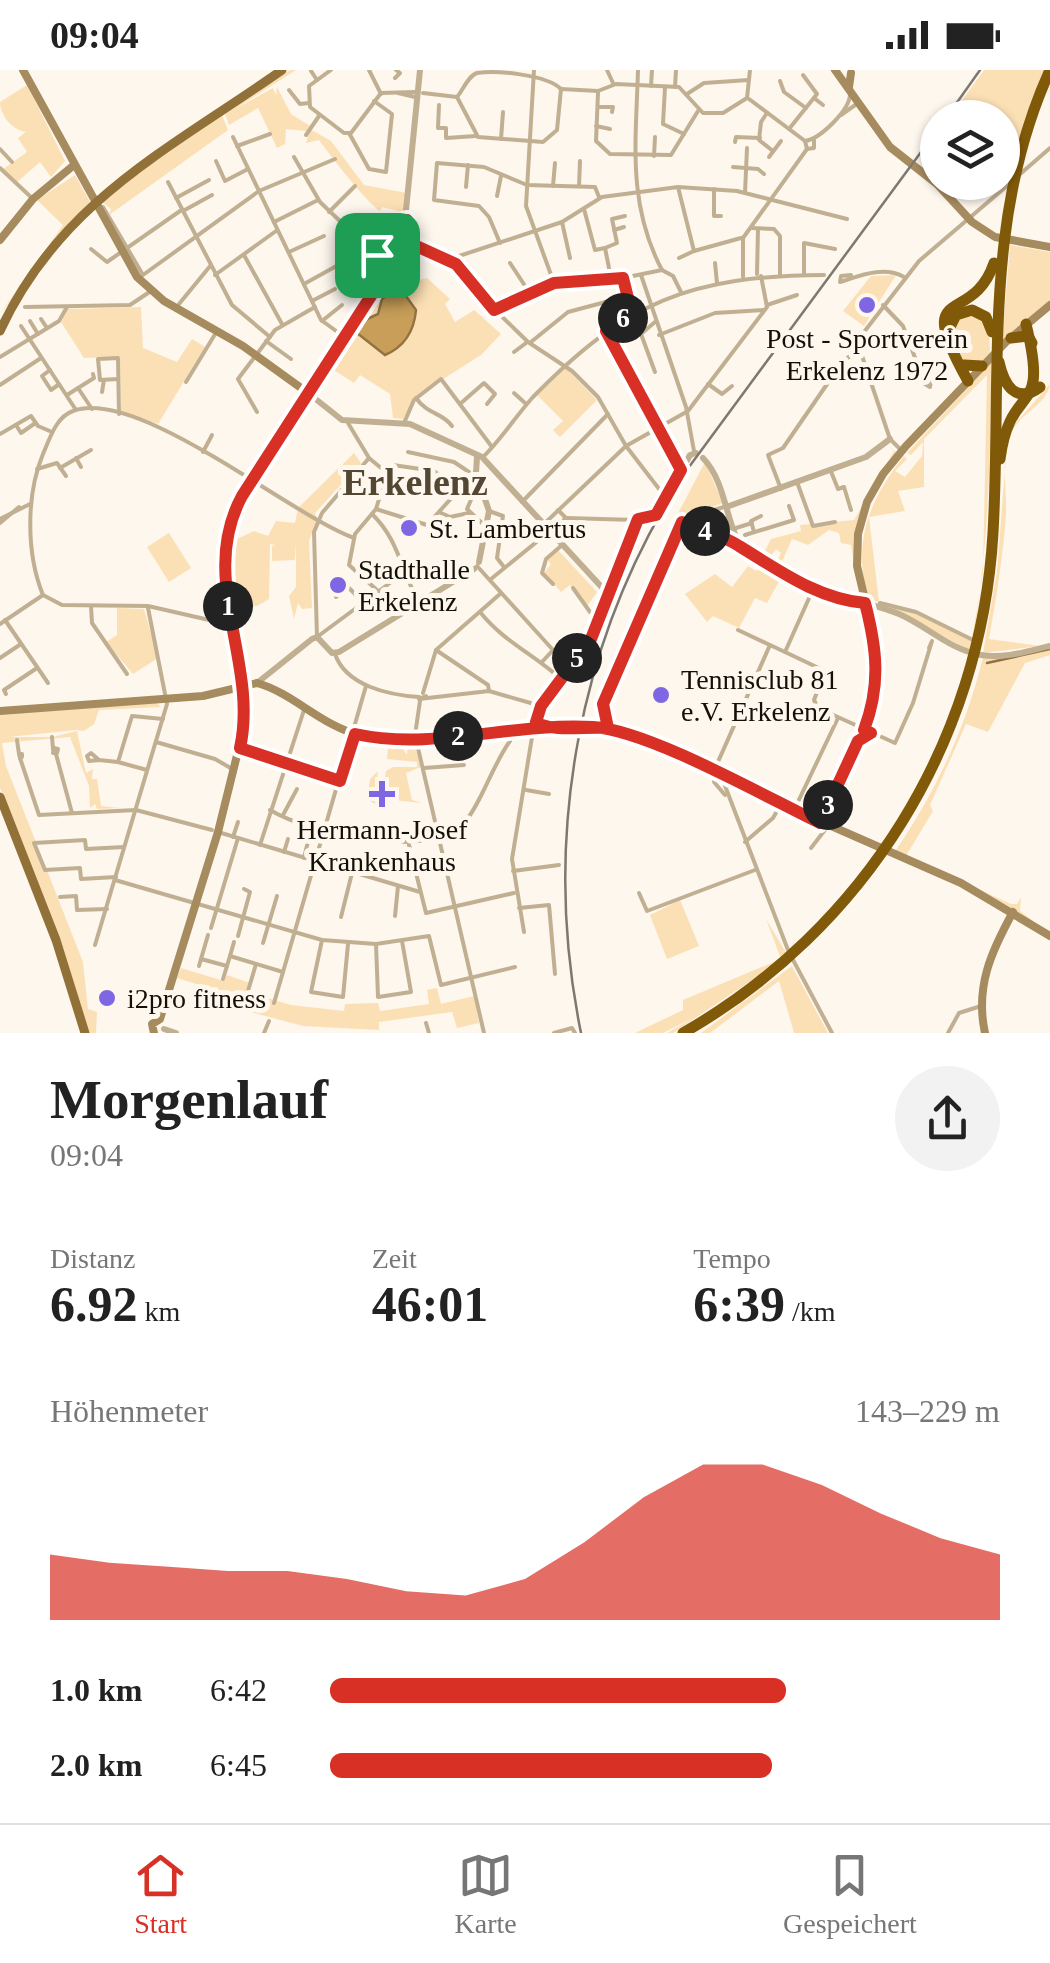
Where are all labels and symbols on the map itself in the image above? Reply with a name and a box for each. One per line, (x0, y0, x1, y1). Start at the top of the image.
pin (335, 213, 420, 298)
pin: 6 (598, 293, 648, 343)
marker: Post - Sportverein Erkelenz 1972 (856, 294, 878, 316)
place label: Post - Sportverein Erkelenz 1972 (766, 323, 968, 386)
district label: Erkelenz (342, 461, 488, 503)
pin: 4 (680, 506, 730, 556)
place label: St. Lambertus (429, 513, 586, 544)
marker: St. Lambertus (398, 517, 420, 539)
place label: Stadthalle Erkelenz (358, 554, 470, 617)
marker: Stadthalle Erkelenz (327, 574, 349, 596)
pin: 1 (203, 581, 253, 631)
pin: 5 (552, 633, 602, 683)
place label: Tennisclub 81 e.V. Erkelenz (681, 664, 838, 727)
marker: Tennisclub 81 e.V. Erkelenz (650, 684, 672, 706)
pin: 2 (433, 711, 483, 761)
pin: 3 (803, 780, 853, 830)
marker: Hermann-Josef Krankenhaus (369, 781, 395, 807)
place label: Hermann-Josef Krankenhaus (296, 814, 468, 877)
place label: i2pro fitness (127, 983, 266, 1014)
marker: i2pro fitness (96, 987, 118, 1009)

